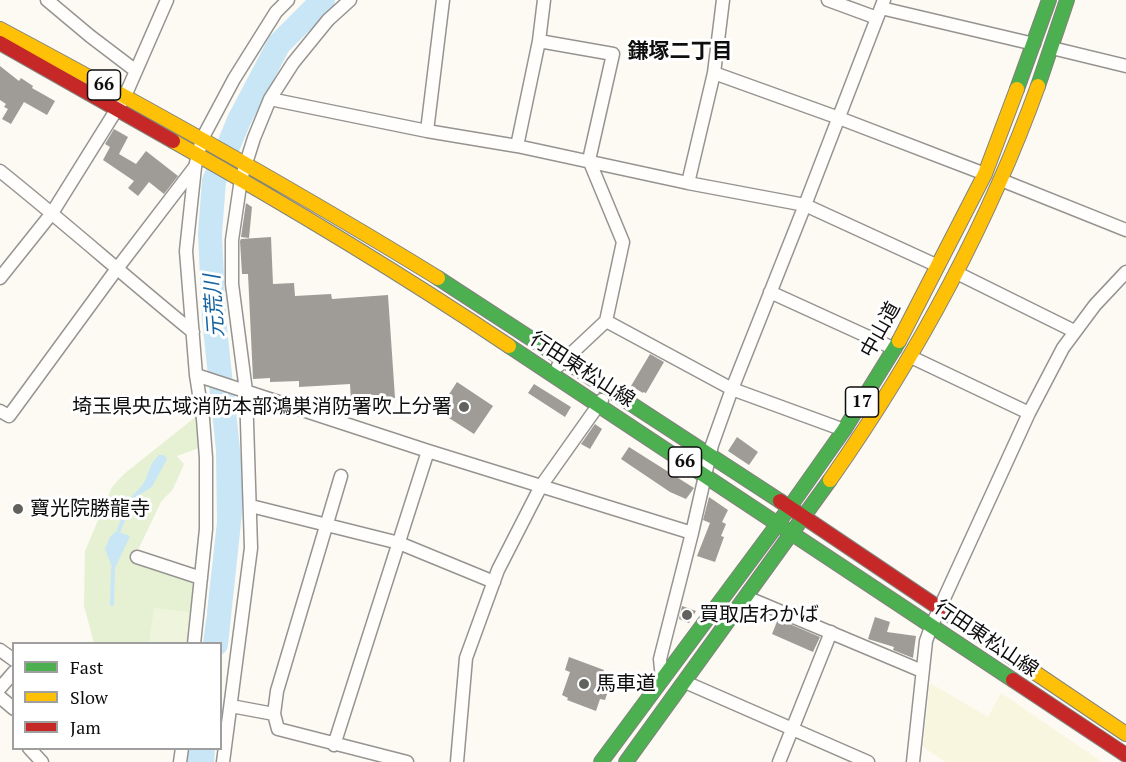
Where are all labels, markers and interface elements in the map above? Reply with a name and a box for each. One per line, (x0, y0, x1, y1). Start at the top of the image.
district label: 鎌塚二丁目 (628, 39, 732, 65)
road number: 66 (88, 70, 120, 100)
water label: 元荒川 (200, 274, 230, 338)
street label: 中山道 (856, 298, 906, 362)
street label: 行田東松山線 (525, 327, 639, 413)
road number: 17 (846, 387, 878, 417)
place label: 埼玉県央広域消防本部鴻巣消防署吹上分署 (72, 395, 452, 419)
marker: 埼玉県央広域消防本部鴻巣消防署吹上分署 (457, 400, 471, 414)
road number: 66 (668, 447, 702, 477)
place label: 寶光院勝龍寺 (30, 497, 150, 521)
marker: 寶光院勝龍寺 (11, 502, 25, 516)
street label: 行田東松山線 (930, 596, 1042, 682)
place label: 買取店わかば (699, 603, 819, 627)
marker: 買取店わかば (680, 608, 694, 622)
legend (12, 642, 222, 750)
text: Fast (70, 655, 103, 679)
place label: 馬車道 (596, 672, 656, 696)
marker: 馬車道 (577, 677, 591, 691)
text: Slow (70, 685, 108, 709)
text: Jam (70, 715, 101, 739)

